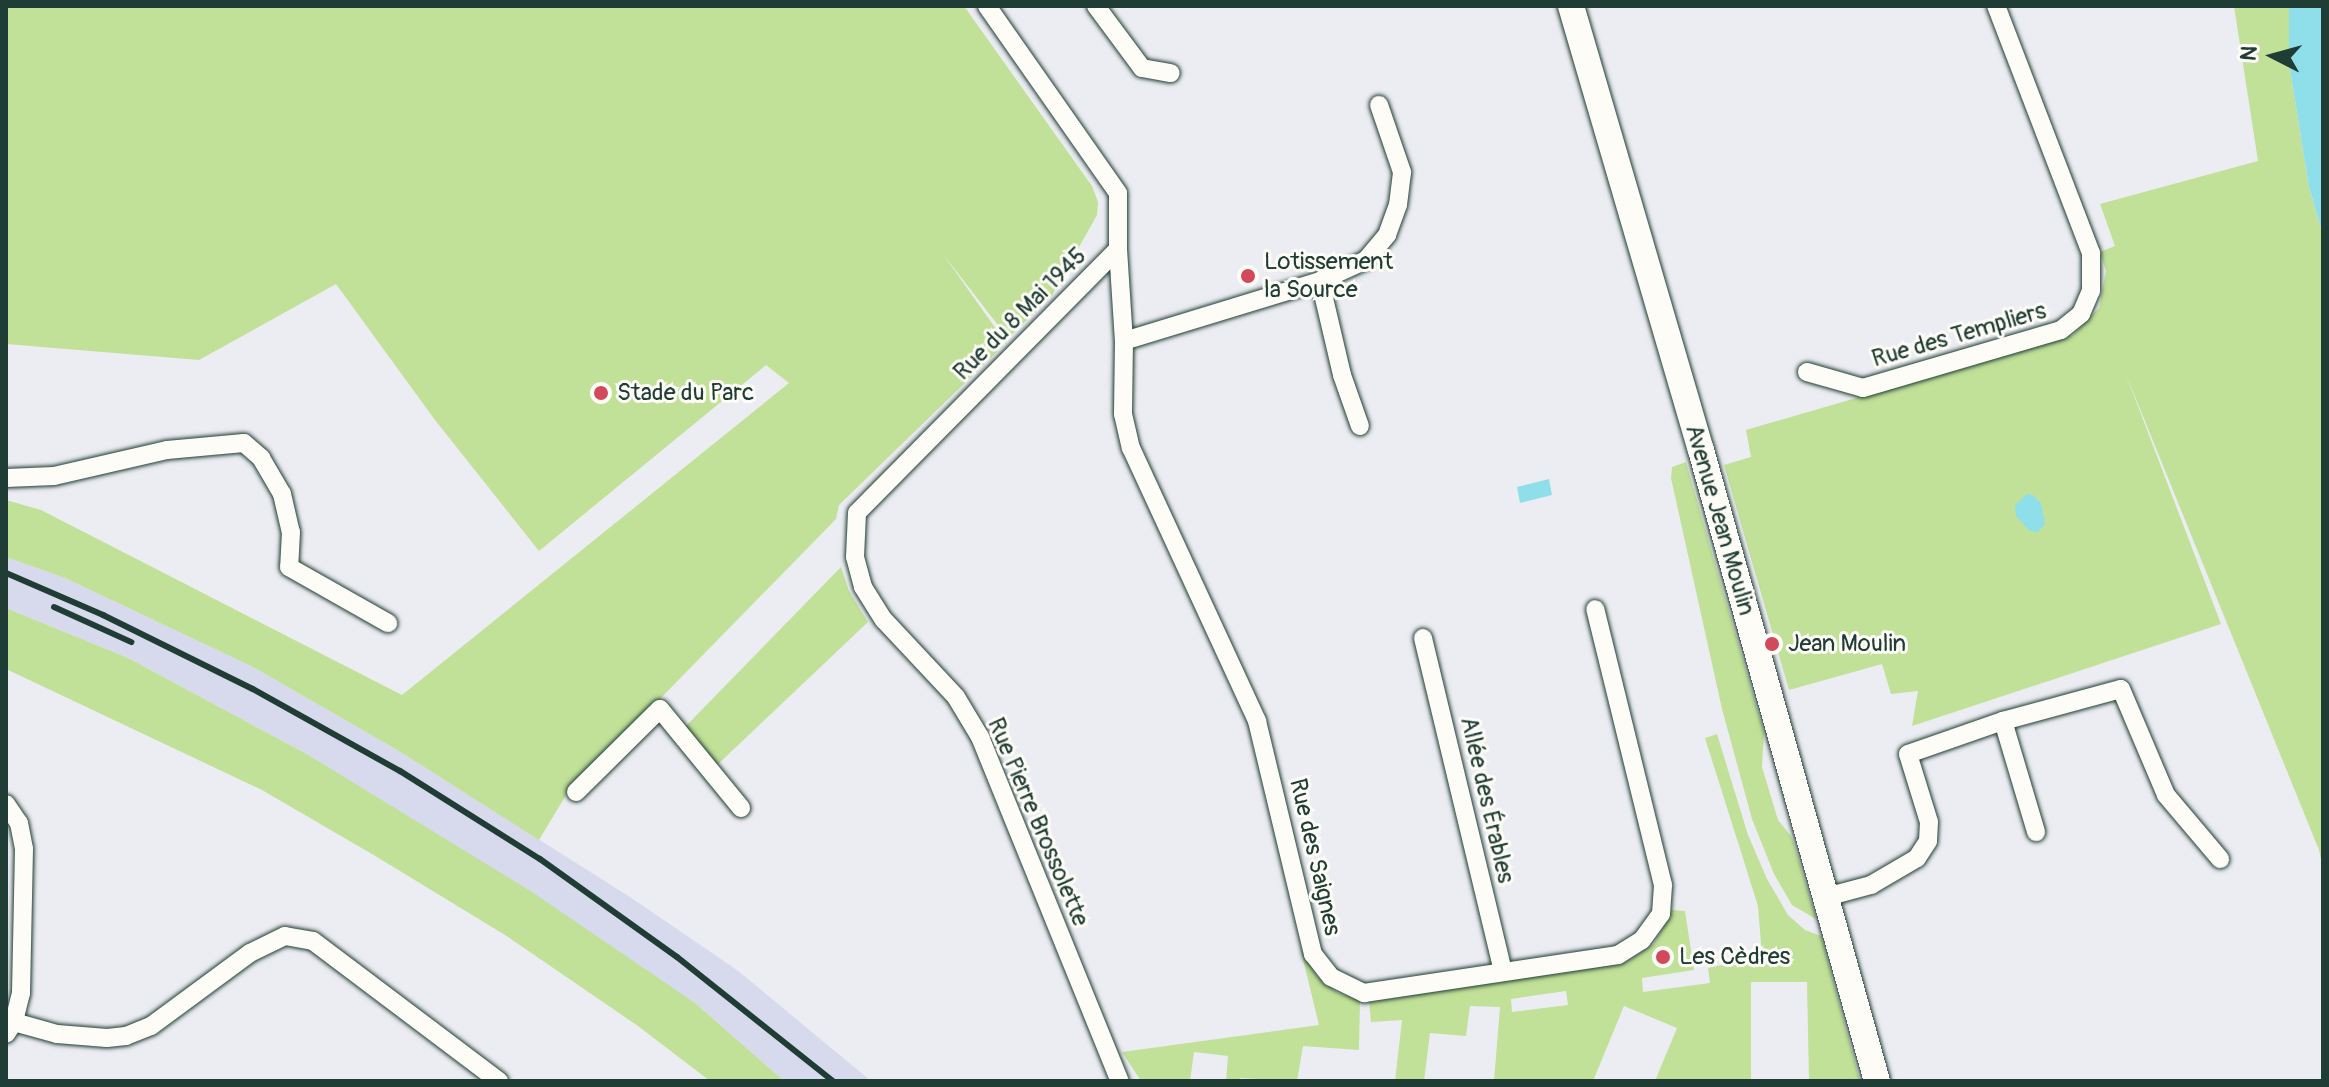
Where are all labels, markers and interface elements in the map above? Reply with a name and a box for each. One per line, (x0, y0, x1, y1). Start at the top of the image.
north arrow (2233, 16, 2313, 96)
text: N (2234, 45, 2264, 62)
street label: Rue du 8 Mai 1945 (948, 242, 1092, 386)
place label: Lotissement la Source (1264, 248, 1393, 304)
marker: Lotissement la Source (1239, 267, 1257, 285)
street label: Rue des Templiers (1869, 296, 2049, 374)
place label: Stade du Parc (617, 379, 754, 407)
marker: Stade du Parc (592, 384, 610, 402)
street label: Avenue Jean Moulin (1679, 421, 1761, 619)
place label: Jean Moulin (1788, 630, 1906, 658)
marker: Jean Moulin (1763, 635, 1781, 653)
street label: Rue Pierre Brossolette (981, 713, 1095, 931)
street label: Allée des Érables (1454, 714, 1520, 886)
street label: Rue des Saignes (1283, 776, 1347, 938)
place label: Les Cèdres (1679, 943, 1790, 971)
marker: Les Cèdres (1654, 948, 1672, 966)

